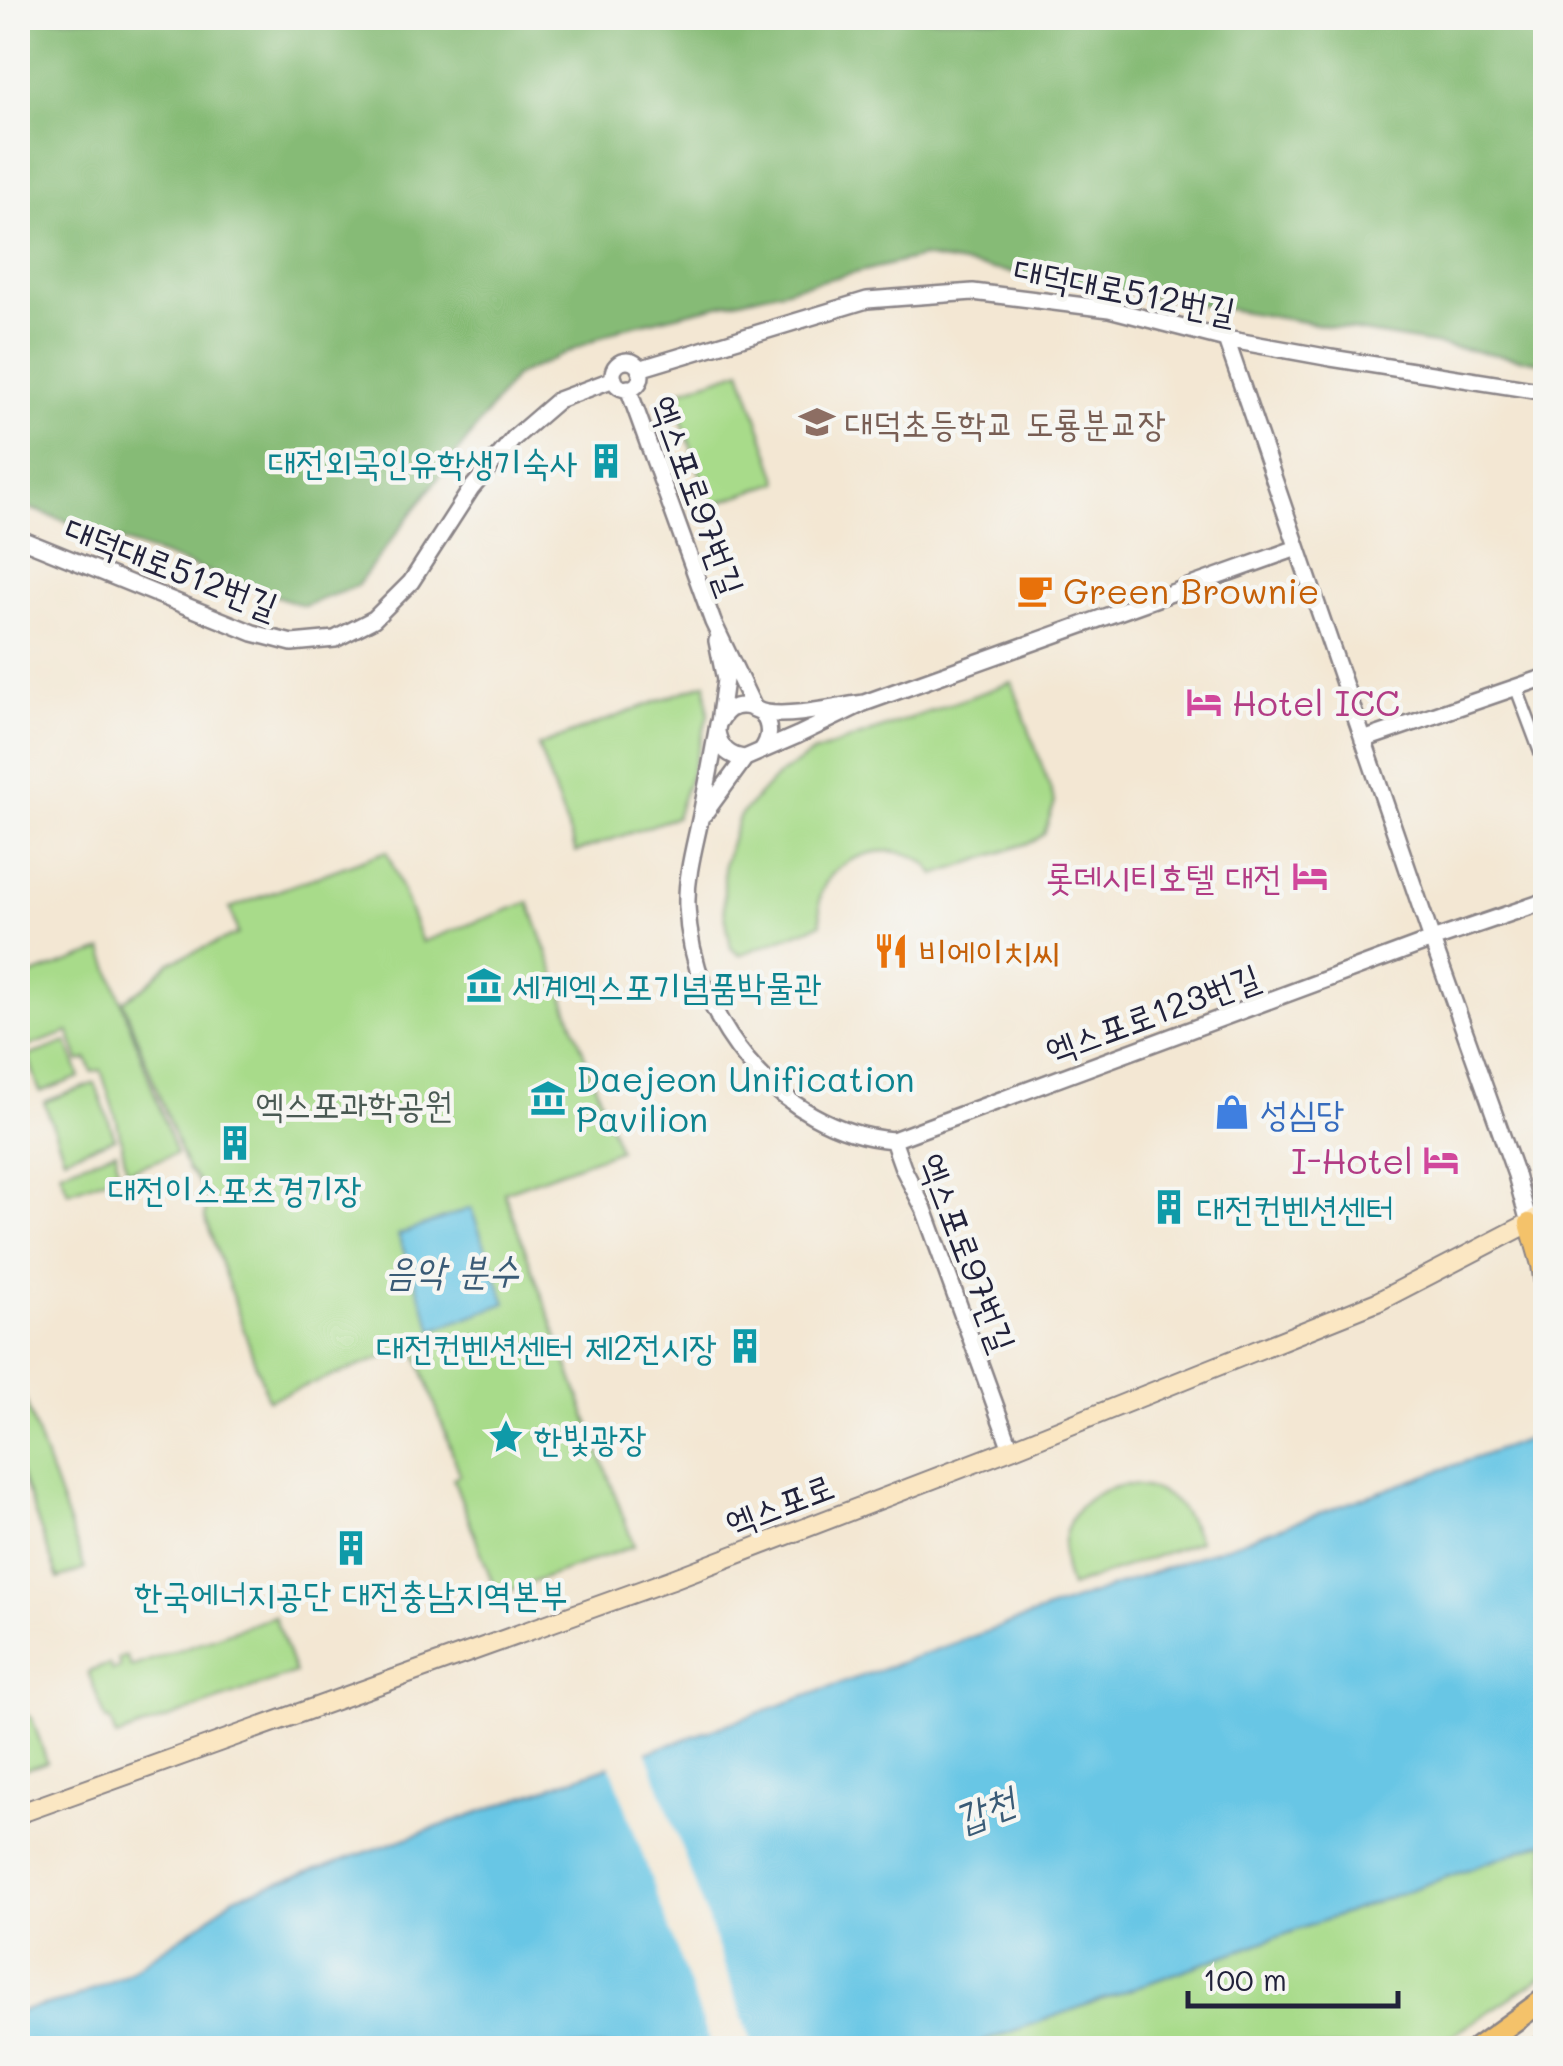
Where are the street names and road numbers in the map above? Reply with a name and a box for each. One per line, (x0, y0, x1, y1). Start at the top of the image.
street label: 대덕대로512번길 (1010, 245, 1240, 333)
street label: 엑스포로97번길 (642, 389, 756, 601)
street label: 대덕대로512번길 (59, 504, 285, 628)
street label: 엑스포로123번길 (1039, 952, 1265, 1072)
street label: 엑스포로97번길 (910, 1146, 1028, 1358)
street label: 엑스포로 (718, 1461, 840, 1545)

